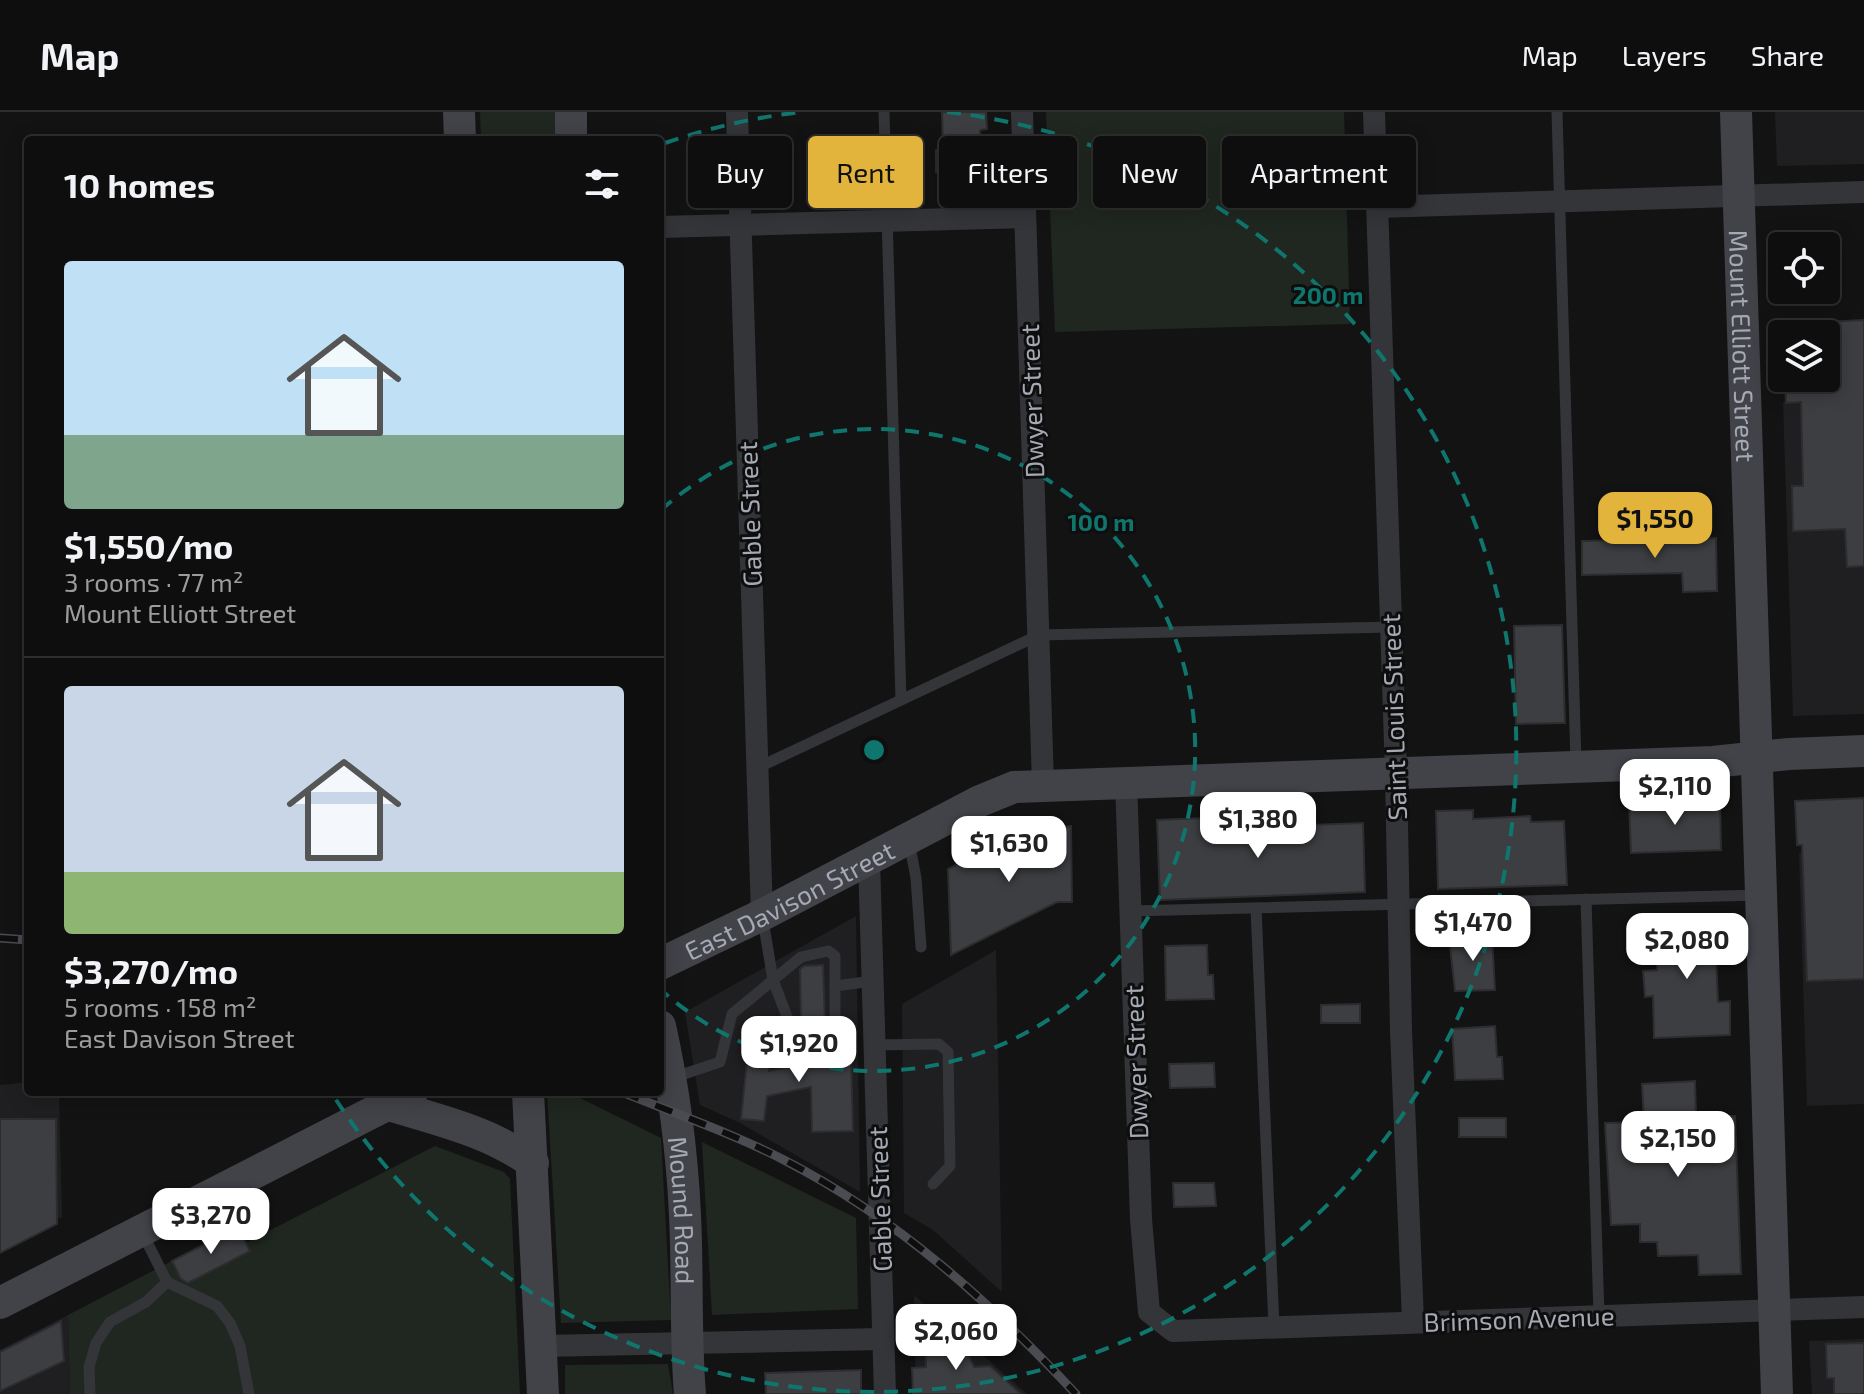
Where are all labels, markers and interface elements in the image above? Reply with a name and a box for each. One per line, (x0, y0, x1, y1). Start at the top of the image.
text: Map (40, 32, 119, 78)
text: Map (1522, 38, 1578, 72)
text: Layers (1622, 38, 1707, 72)
text: Share (1751, 38, 1824, 72)
chip: Buy (688, 136, 792, 208)
chip: Rent (808, 136, 923, 208)
chip: Filters (939, 136, 1077, 208)
chip: New (1093, 136, 1206, 208)
chip: Apartment (1222, 136, 1416, 208)
icon: filters (580, 162, 624, 206)
text: 10 homes (64, 164, 215, 205)
street label: Mount Elliott Street (1724, 229, 1763, 463)
map controls (1768, 232, 1840, 392)
button: locate (1768, 232, 1840, 304)
text: 200 m (1293, 280, 1363, 309)
icon: home (272, 313, 416, 457)
button: layers (1768, 320, 1840, 392)
street label: Dwyer Street (1013, 323, 1049, 479)
street label: Gable Street (731, 441, 767, 587)
pin: $1,550 (1590, 492, 1720, 560)
text: $1,550 (1616, 502, 1694, 533)
text: 100 m (1068, 507, 1134, 536)
text: $1,550/mo (64, 525, 233, 566)
text: 3 rooms · 77 m² (64, 566, 244, 597)
text: Mount Elliott Street (64, 597, 296, 628)
street label: Saint Louis Street (1374, 613, 1412, 821)
centre of rings (860, 736, 888, 764)
icon: home (272, 738, 416, 882)
pin: $2,110 (1610, 759, 1740, 827)
text: $2,110 (1638, 769, 1712, 800)
pin: $1,380 (1193, 792, 1323, 860)
text: $1,380 (1218, 802, 1298, 833)
pin: $1,630 (944, 816, 1074, 884)
text: $1,630 (969, 826, 1049, 857)
street label: East Davison Street (679, 833, 899, 966)
pin: $1,470 (1408, 895, 1538, 963)
text: $1,470 (1433, 905, 1513, 936)
pin: $2,080 (1622, 913, 1752, 981)
text: $2,080 (1644, 923, 1730, 954)
text: $3,270/mo (64, 950, 238, 991)
street label: Dwyer Street (1117, 984, 1153, 1140)
text: 5 rooms · 158 m² (64, 991, 256, 1022)
pin: $1,920 (734, 1016, 864, 1084)
text: East Davison Street (64, 1022, 295, 1053)
text: $1,920 (759, 1026, 839, 1057)
pin: $2,150 (1613, 1111, 1743, 1179)
text: $2,150 (1639, 1121, 1717, 1152)
street label: Gable Street (861, 1126, 897, 1272)
street label: Mound Road (663, 1135, 702, 1284)
pin: $3,270 (146, 1188, 276, 1256)
text: $3,270 (170, 1198, 252, 1229)
street label: Brimson Avenue (1423, 1299, 1615, 1337)
pin: $2,060 (891, 1304, 1021, 1372)
text: $2,060 (914, 1314, 998, 1345)

